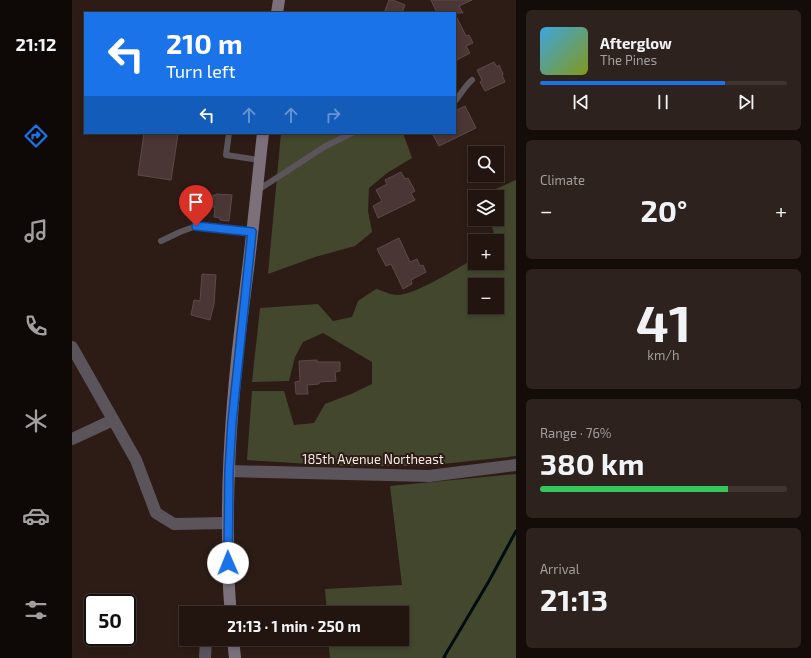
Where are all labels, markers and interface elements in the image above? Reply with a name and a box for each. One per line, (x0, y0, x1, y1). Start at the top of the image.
text: 210 m (166, 26, 243, 60)
icon: left (100, 28, 152, 80)
text: 21:12 (15, 33, 57, 55)
text: Afterglow (600, 34, 672, 52)
text: The Pines (600, 52, 657, 68)
text: Turn left (166, 60, 236, 82)
icon: previous (570, 91, 592, 113)
icon: pause (652, 91, 674, 113)
icon: next (735, 91, 757, 113)
icon: left (196, 104, 218, 126)
icon: ahead (238, 104, 260, 126)
icon: ahead (280, 104, 302, 126)
icon: right (322, 104, 344, 126)
icon: directions (22, 122, 50, 150)
map controls (468, 146, 504, 314)
button: search (468, 146, 504, 182)
text: Climate (540, 172, 585, 188)
pin (179, 185, 213, 226)
button: layers (468, 190, 504, 226)
icon: arrive (185, 191, 207, 213)
text: 20° (641, 192, 687, 228)
text: − (540, 197, 553, 223)
text: + (775, 197, 787, 223)
icon: music (22, 217, 50, 245)
button: + (468, 234, 504, 270)
button: − (468, 278, 504, 314)
text: 41 (636, 290, 691, 352)
icon: phone (22, 312, 50, 340)
text: km/h (647, 347, 680, 363)
icon: climate (22, 407, 50, 435)
text: Range · 76% (540, 425, 612, 441)
text: 380 km (540, 445, 644, 481)
street label: 185th Avenue Northeast (302, 451, 444, 467)
icon: car (22, 502, 50, 530)
position arrow (207, 542, 249, 584)
text: Arrival (540, 561, 580, 577)
text: 21:13 (540, 581, 608, 617)
speed limit sign: 50 (84, 594, 136, 646)
icon: filters (22, 596, 50, 624)
text: 21:13 · 1 min · 250 m (227, 617, 361, 635)

